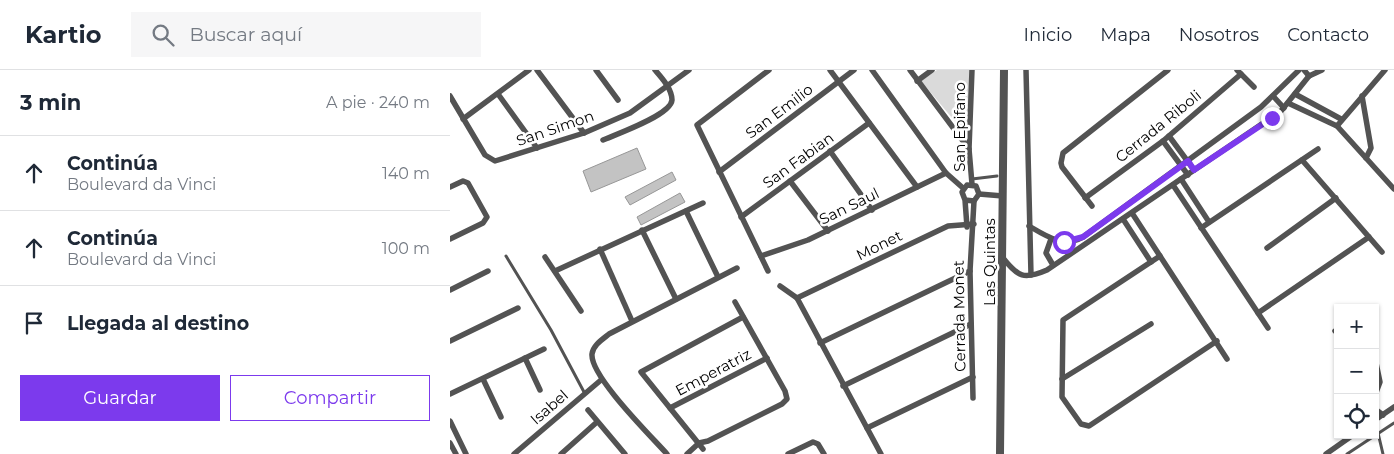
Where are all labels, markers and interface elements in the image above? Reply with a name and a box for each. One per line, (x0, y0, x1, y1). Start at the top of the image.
search box (131, 12, 481, 57)
text: Kartio (25, 20, 101, 49)
icon: search (149, 21, 177, 49)
text: Buscar aquí (189, 23, 302, 46)
text: Inicio (1024, 24, 1072, 46)
text: Mapa (1100, 24, 1151, 46)
text: Nosotros (1179, 24, 1259, 46)
text: Contacto (1287, 24, 1369, 46)
street label: San Emilio (741, 79, 817, 143)
street label: San Epifano (950, 82, 969, 172)
street label: Cerrada Riboli (1111, 86, 1205, 166)
text: 3 min (20, 90, 81, 115)
text: A pie · 240 m (326, 93, 430, 112)
street label: San Simon (514, 106, 596, 150)
route end (1261, 107, 1284, 130)
street label: San Fabian (759, 128, 837, 192)
text: Continúa (67, 152, 158, 175)
icon: ahead (20, 159, 48, 187)
text: 140 m (382, 164, 430, 183)
text: Boulevard da Vinci (67, 175, 216, 194)
street label: San Saul (816, 183, 882, 229)
street label: Las Quintas (980, 218, 999, 306)
street label: Monet (853, 226, 905, 264)
text: Continúa (67, 227, 158, 250)
route start (1053, 231, 1076, 254)
icon: ahead (20, 234, 48, 262)
text: 100 m (382, 239, 430, 258)
text: Boulevard da Vinci (67, 250, 216, 269)
street label: Cerrada Monet (949, 260, 969, 372)
map controls (1334, 304, 1379, 439)
button: + (1334, 304, 1379, 349)
icon: arrive (20, 309, 48, 337)
text: Llegada al destino (67, 312, 249, 335)
street label: Emperatriz (672, 344, 754, 400)
button: − (1334, 349, 1379, 394)
button: Guardar (20, 375, 220, 421)
button: Compartir (230, 375, 430, 421)
street label: Isabel (526, 385, 572, 429)
button: locate (1334, 394, 1379, 439)

